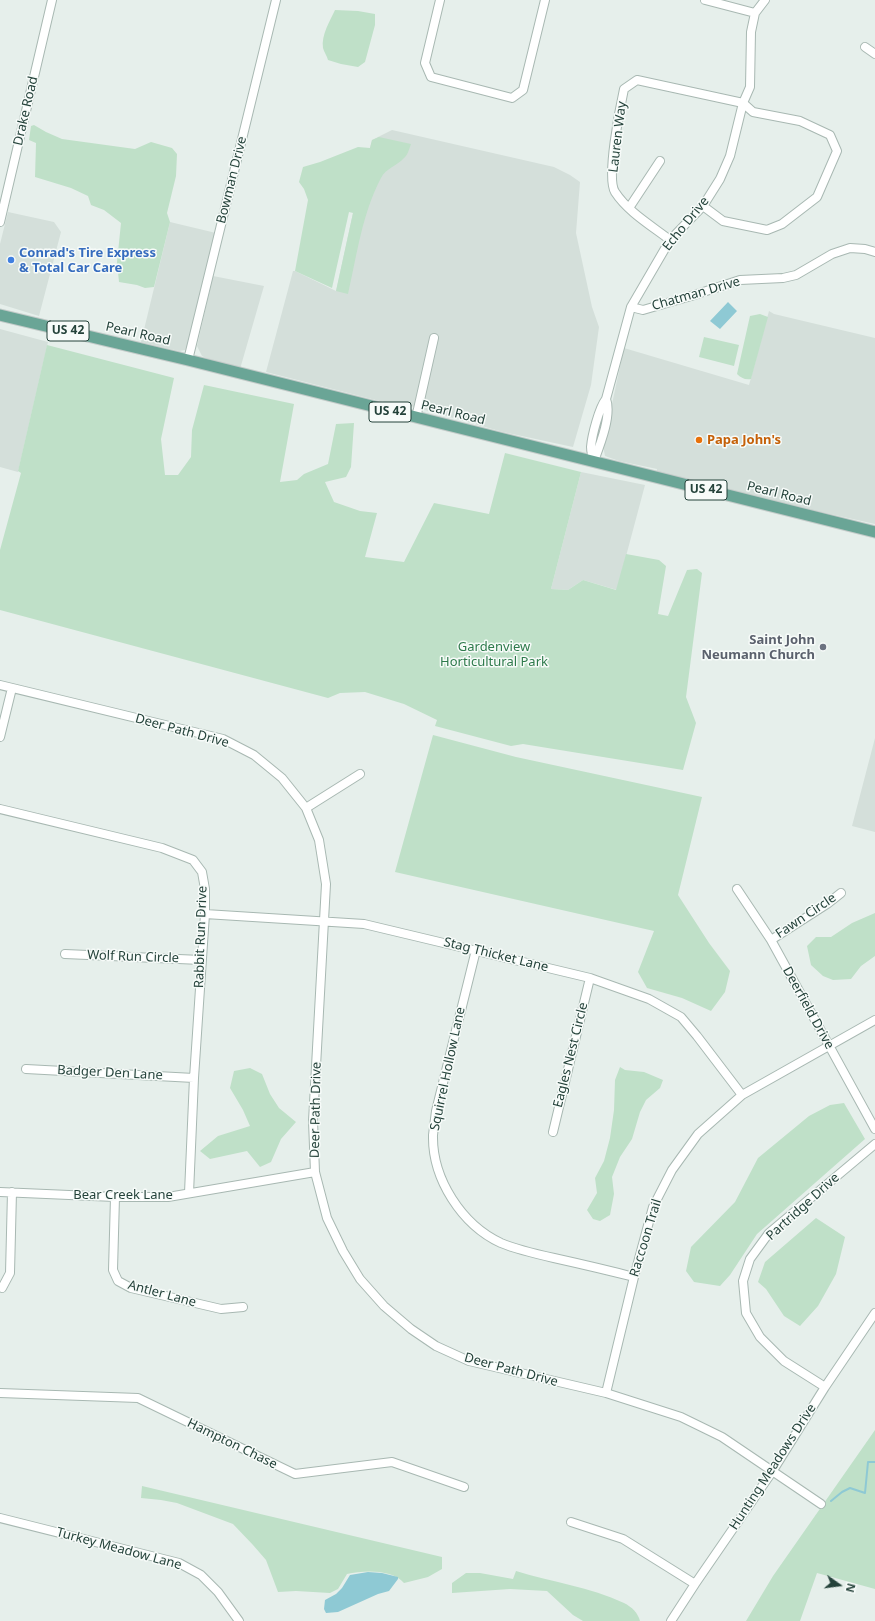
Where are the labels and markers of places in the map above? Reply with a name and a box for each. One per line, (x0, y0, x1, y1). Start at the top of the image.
place label: Conrad's Tire Express & Total Car Care (19, 245, 156, 276)
marker: Conrad's Tire Express & Total Car Care (6, 255, 16, 265)
place label: Papa John's (707, 432, 781, 448)
marker: Papa John's (694, 435, 704, 445)
place label: Saint John Neumann Church (702, 632, 815, 663)
marker: Saint John Neumann Church (818, 642, 828, 652)

